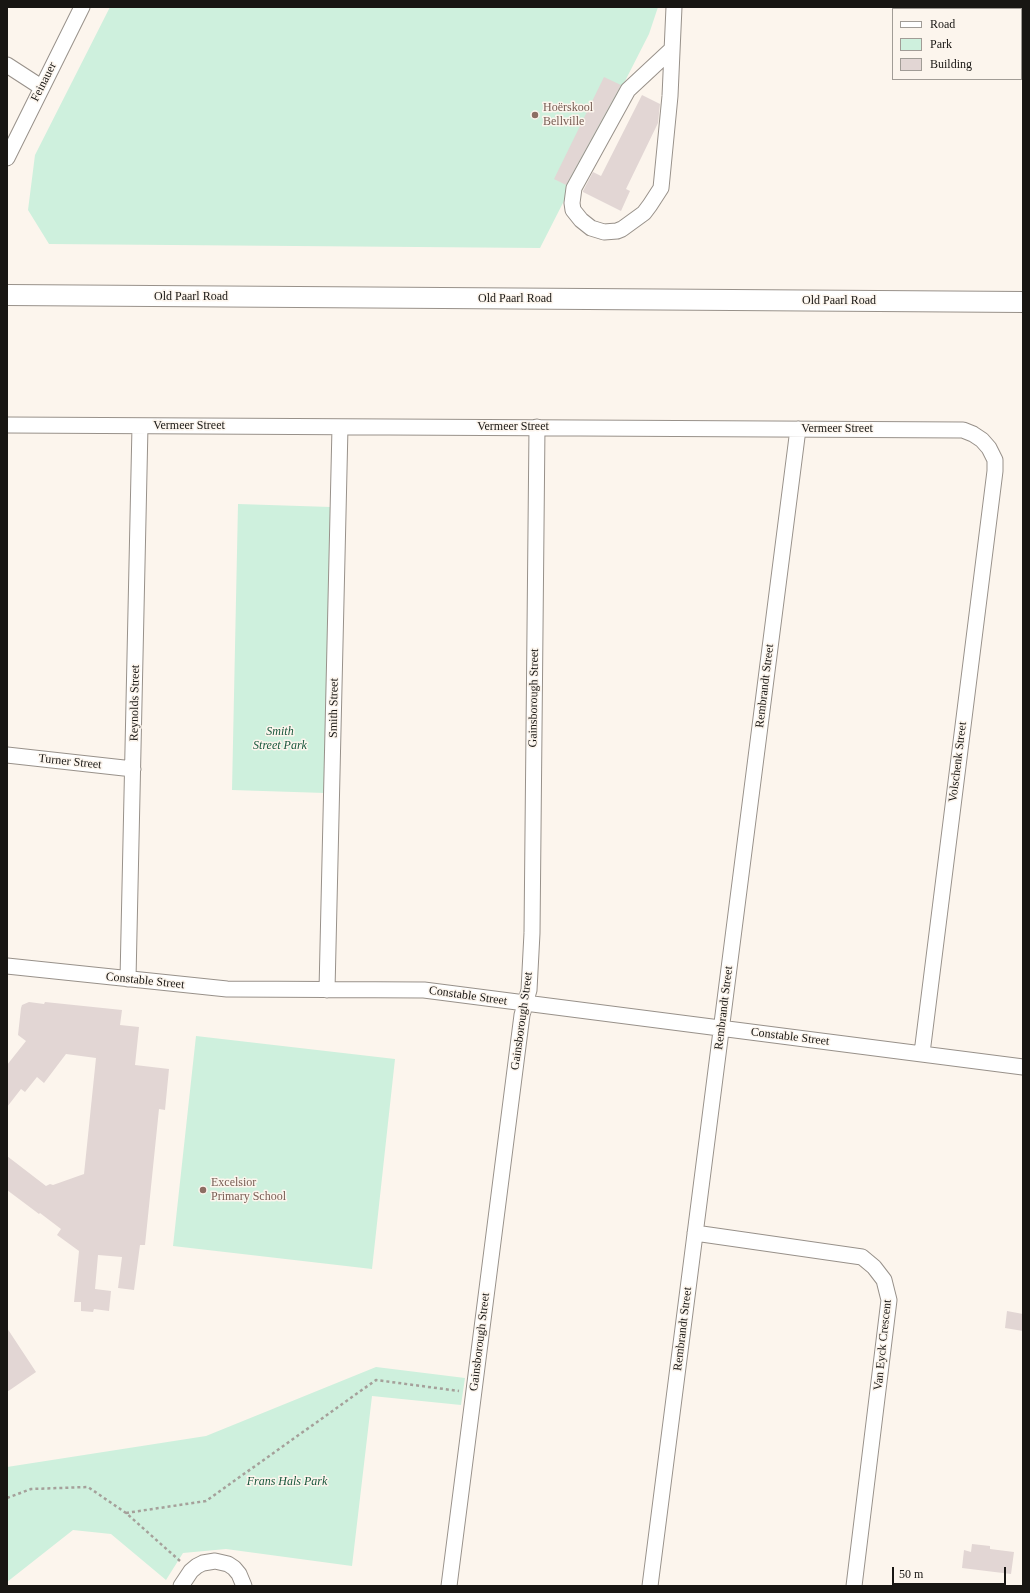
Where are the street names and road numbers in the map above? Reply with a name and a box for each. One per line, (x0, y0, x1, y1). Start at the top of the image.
street label: Feinauer (28, 60, 60, 104)
street label: Old Paarl Road (154, 290, 228, 304)
street label: Old Paarl Road (478, 292, 552, 306)
street label: Old Paarl Road (802, 294, 876, 308)
street label: Vermeer Street (153, 419, 225, 433)
street label: Vermeer Street (477, 420, 549, 434)
street label: Vermeer Street (801, 422, 873, 436)
street label: Rembrandt Street (753, 643, 777, 729)
street label: Gainsborough Street (526, 648, 542, 748)
street label: Reynolds Street (127, 665, 143, 741)
street label: Smith Street (326, 678, 342, 738)
street label: Volschenk Street (946, 721, 970, 803)
street label: Turner Street (38, 752, 102, 772)
street label: Rembrandt Street (712, 965, 736, 1051)
street label: Constable Street (105, 970, 185, 992)
street label: Gainsborough Street (508, 971, 536, 1071)
street label: Constable Street (428, 983, 508, 1009)
street label: Constable Street (750, 1025, 830, 1049)
street label: Rembrandt Street (671, 1286, 695, 1372)
street label: Gainsborough Street (467, 1292, 493, 1392)
street label: Van Eyck Crescent (871, 1299, 895, 1391)

